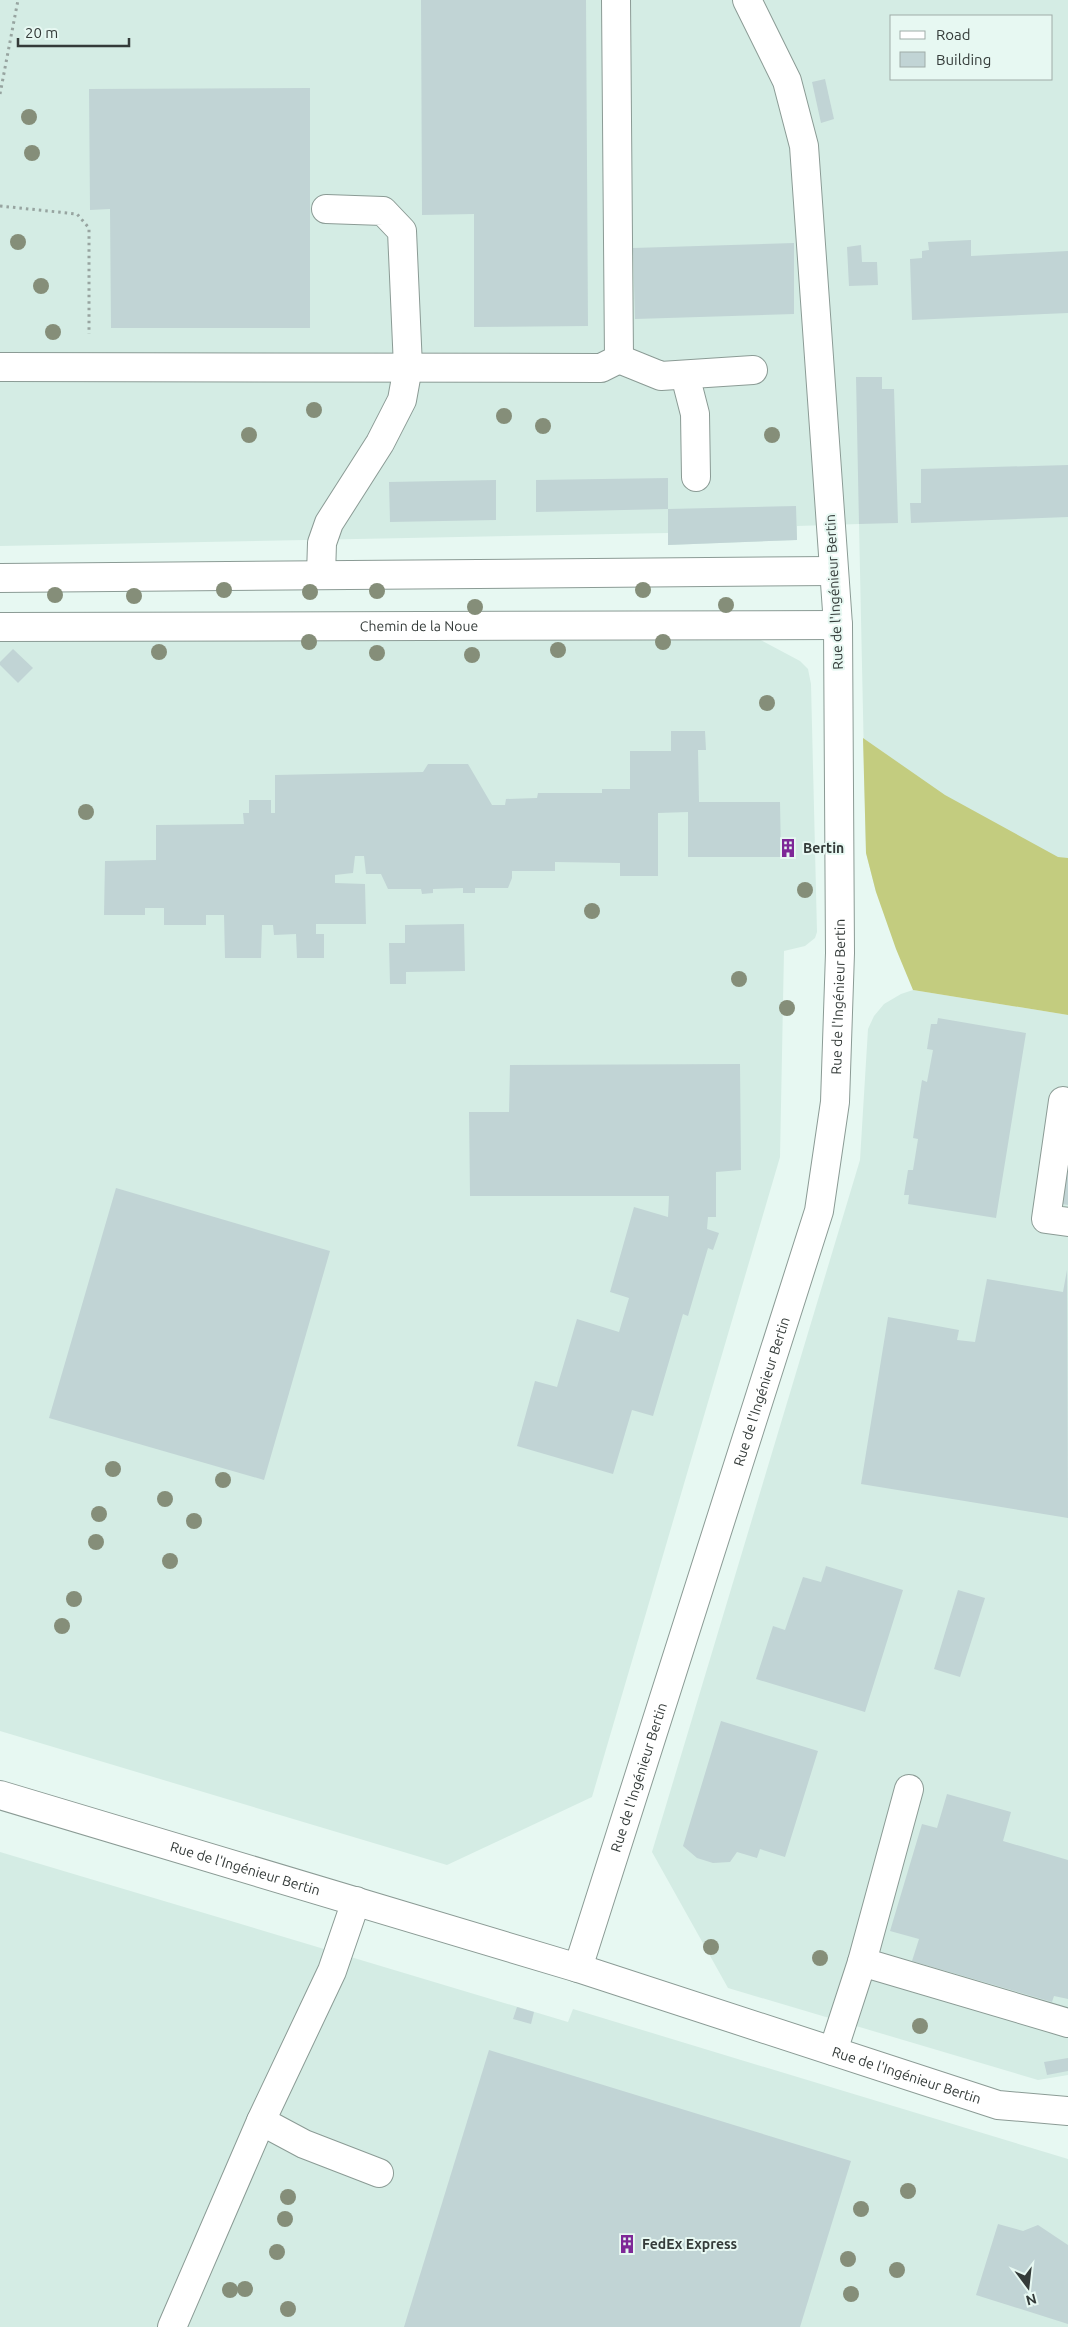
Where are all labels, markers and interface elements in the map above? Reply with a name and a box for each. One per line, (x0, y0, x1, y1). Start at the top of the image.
scale bar (18, 15, 129, 47)
legend (890, 15, 1053, 80)
text: 20 m (25, 24, 58, 41)
text: Road (936, 26, 971, 43)
text: Building (936, 51, 991, 68)
street label: Rue de l'Ingénieur Bertin (822, 514, 846, 670)
street label: Chemin de la Noue (360, 618, 478, 634)
building icon: Bertin (777, 837, 799, 859)
place label: Bertin (803, 840, 844, 856)
street label: Rue de l'Ingénieur Bertin (828, 919, 848, 1075)
street label: Rue de l'Ingénieur Bertin (730, 1315, 793, 1468)
street label: Rue de l'Ingénieur Bertin (607, 1701, 670, 1854)
street label: Rue de l'Ingénieur Bertin (168, 1838, 322, 1898)
street label: Rue de l'Ingénieur Bertin (830, 2043, 983, 2107)
building icon: FedEx Express (616, 2233, 638, 2255)
place label: FedEx Express (642, 2236, 738, 2252)
north arrow (1003, 2262, 1053, 2312)
text: N (1024, 2290, 1038, 2309)

